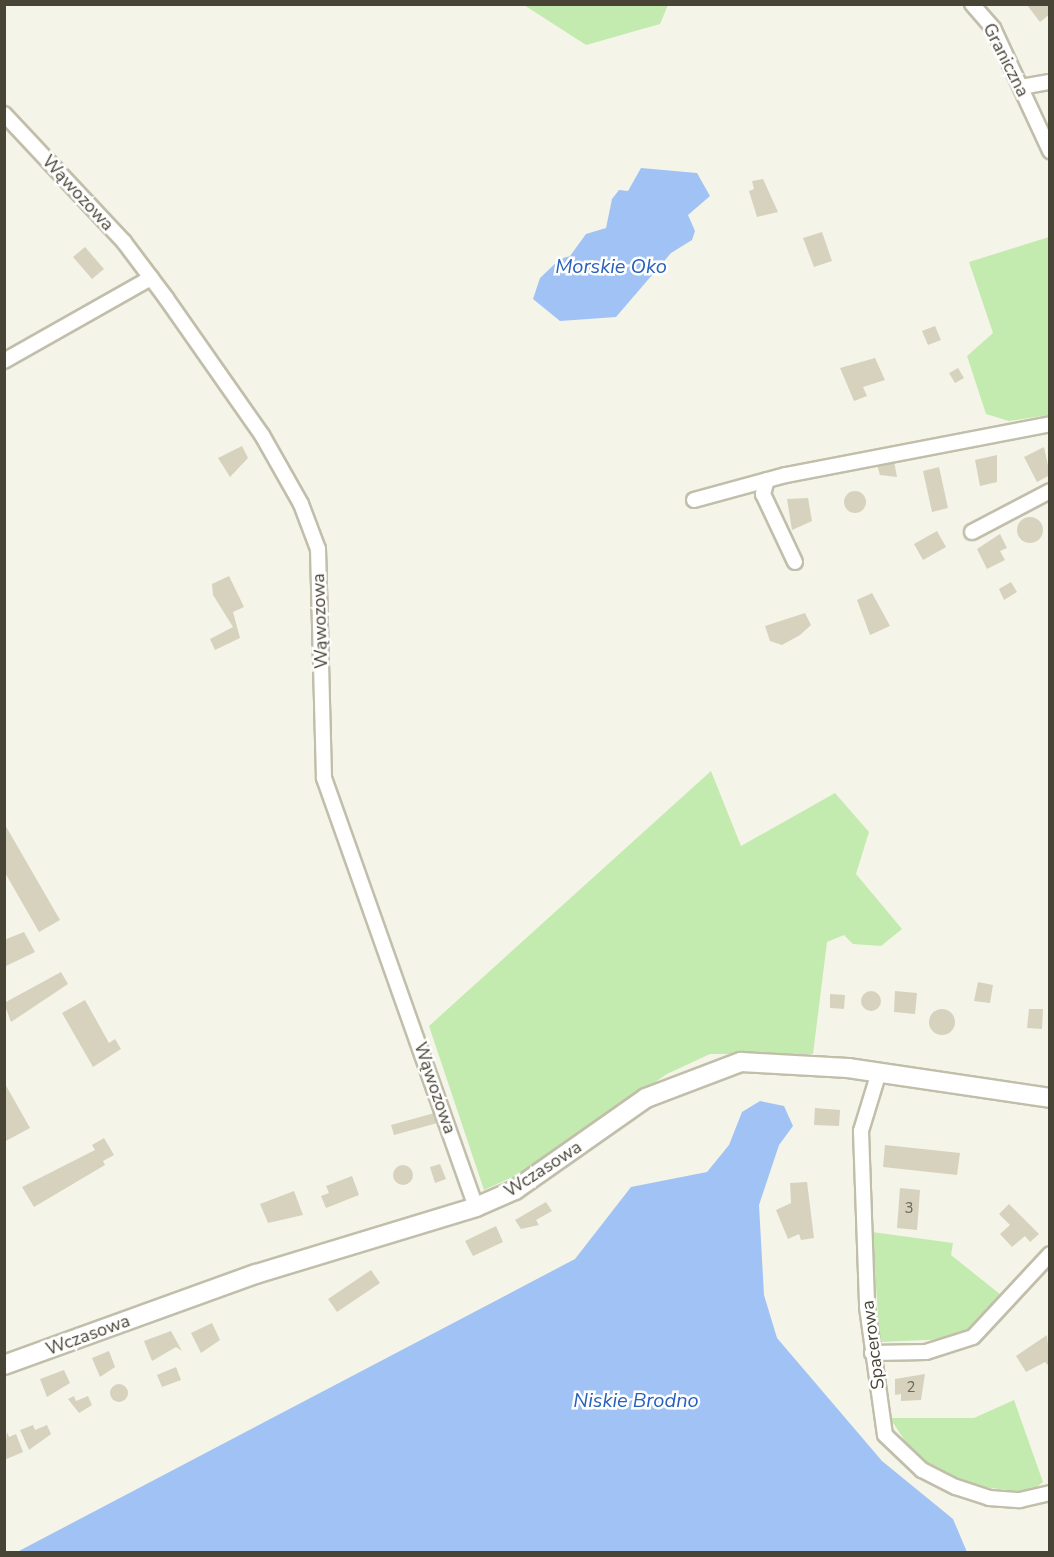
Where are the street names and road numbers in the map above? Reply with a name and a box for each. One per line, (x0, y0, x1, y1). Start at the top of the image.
street label: Graniczna (978, 20, 1034, 100)
street label: Wąwozowa (37, 151, 119, 235)
street label: Wąwozowa (308, 573, 332, 669)
street label: Wąwozowa (409, 1039, 461, 1137)
street label: Wczasowa (500, 1136, 586, 1202)
street label: Spacerowa (857, 1299, 889, 1391)
street label: Wczasowa (43, 1310, 133, 1360)

